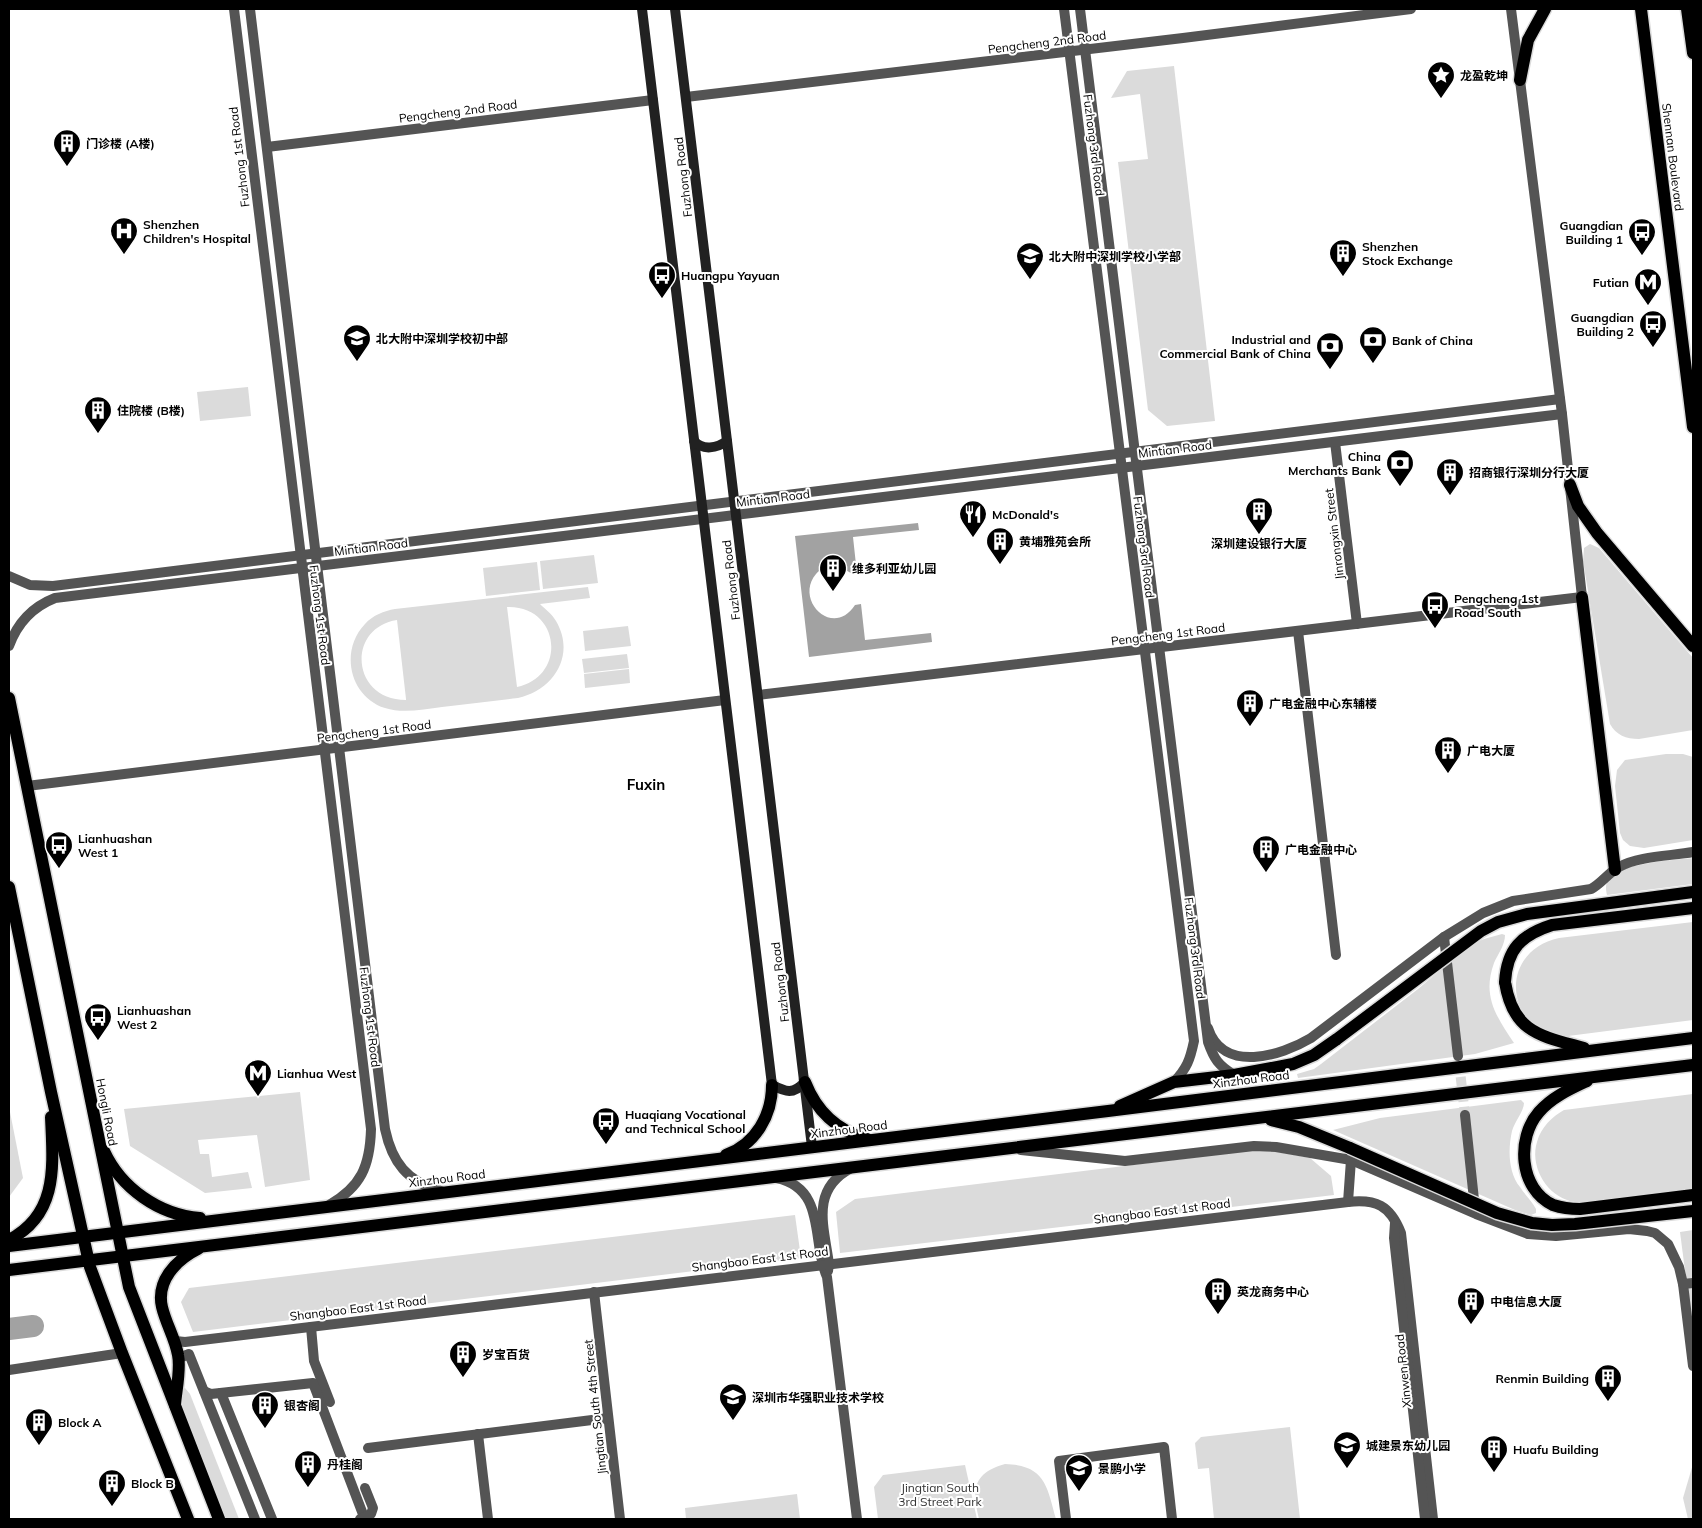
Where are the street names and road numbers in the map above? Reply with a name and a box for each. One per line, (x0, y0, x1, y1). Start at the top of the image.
street label: Pengcheng 2nd Road (987, 27, 1107, 57)
street label: Fuzhong 3rd Road (1080, 93, 1108, 197)
street label: Pengcheng 2nd Road (398, 96, 518, 126)
street label: Shennan Boulevard (1659, 102, 1687, 212)
street label: Fuzhong 1st Road (225, 106, 253, 208)
street label: Fuzhong Road (671, 136, 695, 218)
street label: Mintian Road (1137, 437, 1213, 461)
street label: Mintian Road (735, 486, 811, 510)
street label: Jinrongxin Street (1321, 487, 1347, 581)
street label: Fuzhong 3rd Road (1130, 495, 1158, 599)
street label: Mintian Road (333, 535, 409, 559)
street label: Fuzhong Road (719, 539, 743, 621)
street label: Fuzhong 1st Road (306, 564, 334, 666)
street label: Pengcheng 1st Road (1110, 620, 1226, 648)
street label: Pengcheng 1st Road (316, 717, 432, 745)
street label: Fuzhong 3rd Road (1181, 896, 1209, 1000)
street label: Fuzhong Road (768, 941, 792, 1023)
street label: Fuzhong 1st Road (356, 966, 384, 1068)
street label: Xinzhou Road (1212, 1067, 1290, 1091)
street label: Hongli Road (93, 1077, 121, 1147)
street label: Xinzhou Road (810, 1117, 888, 1141)
street label: Xinzhou Road (408, 1166, 486, 1190)
street label: Shangbao East 1st Road (1093, 1195, 1231, 1227)
street label: Shangbao East 1st Road (691, 1243, 829, 1275)
street label: Shangbao East 1st Road (289, 1292, 427, 1324)
street label: Xinwen Road (1392, 1333, 1414, 1409)
street label: Jingtian South 4th Street (580, 1339, 610, 1475)

